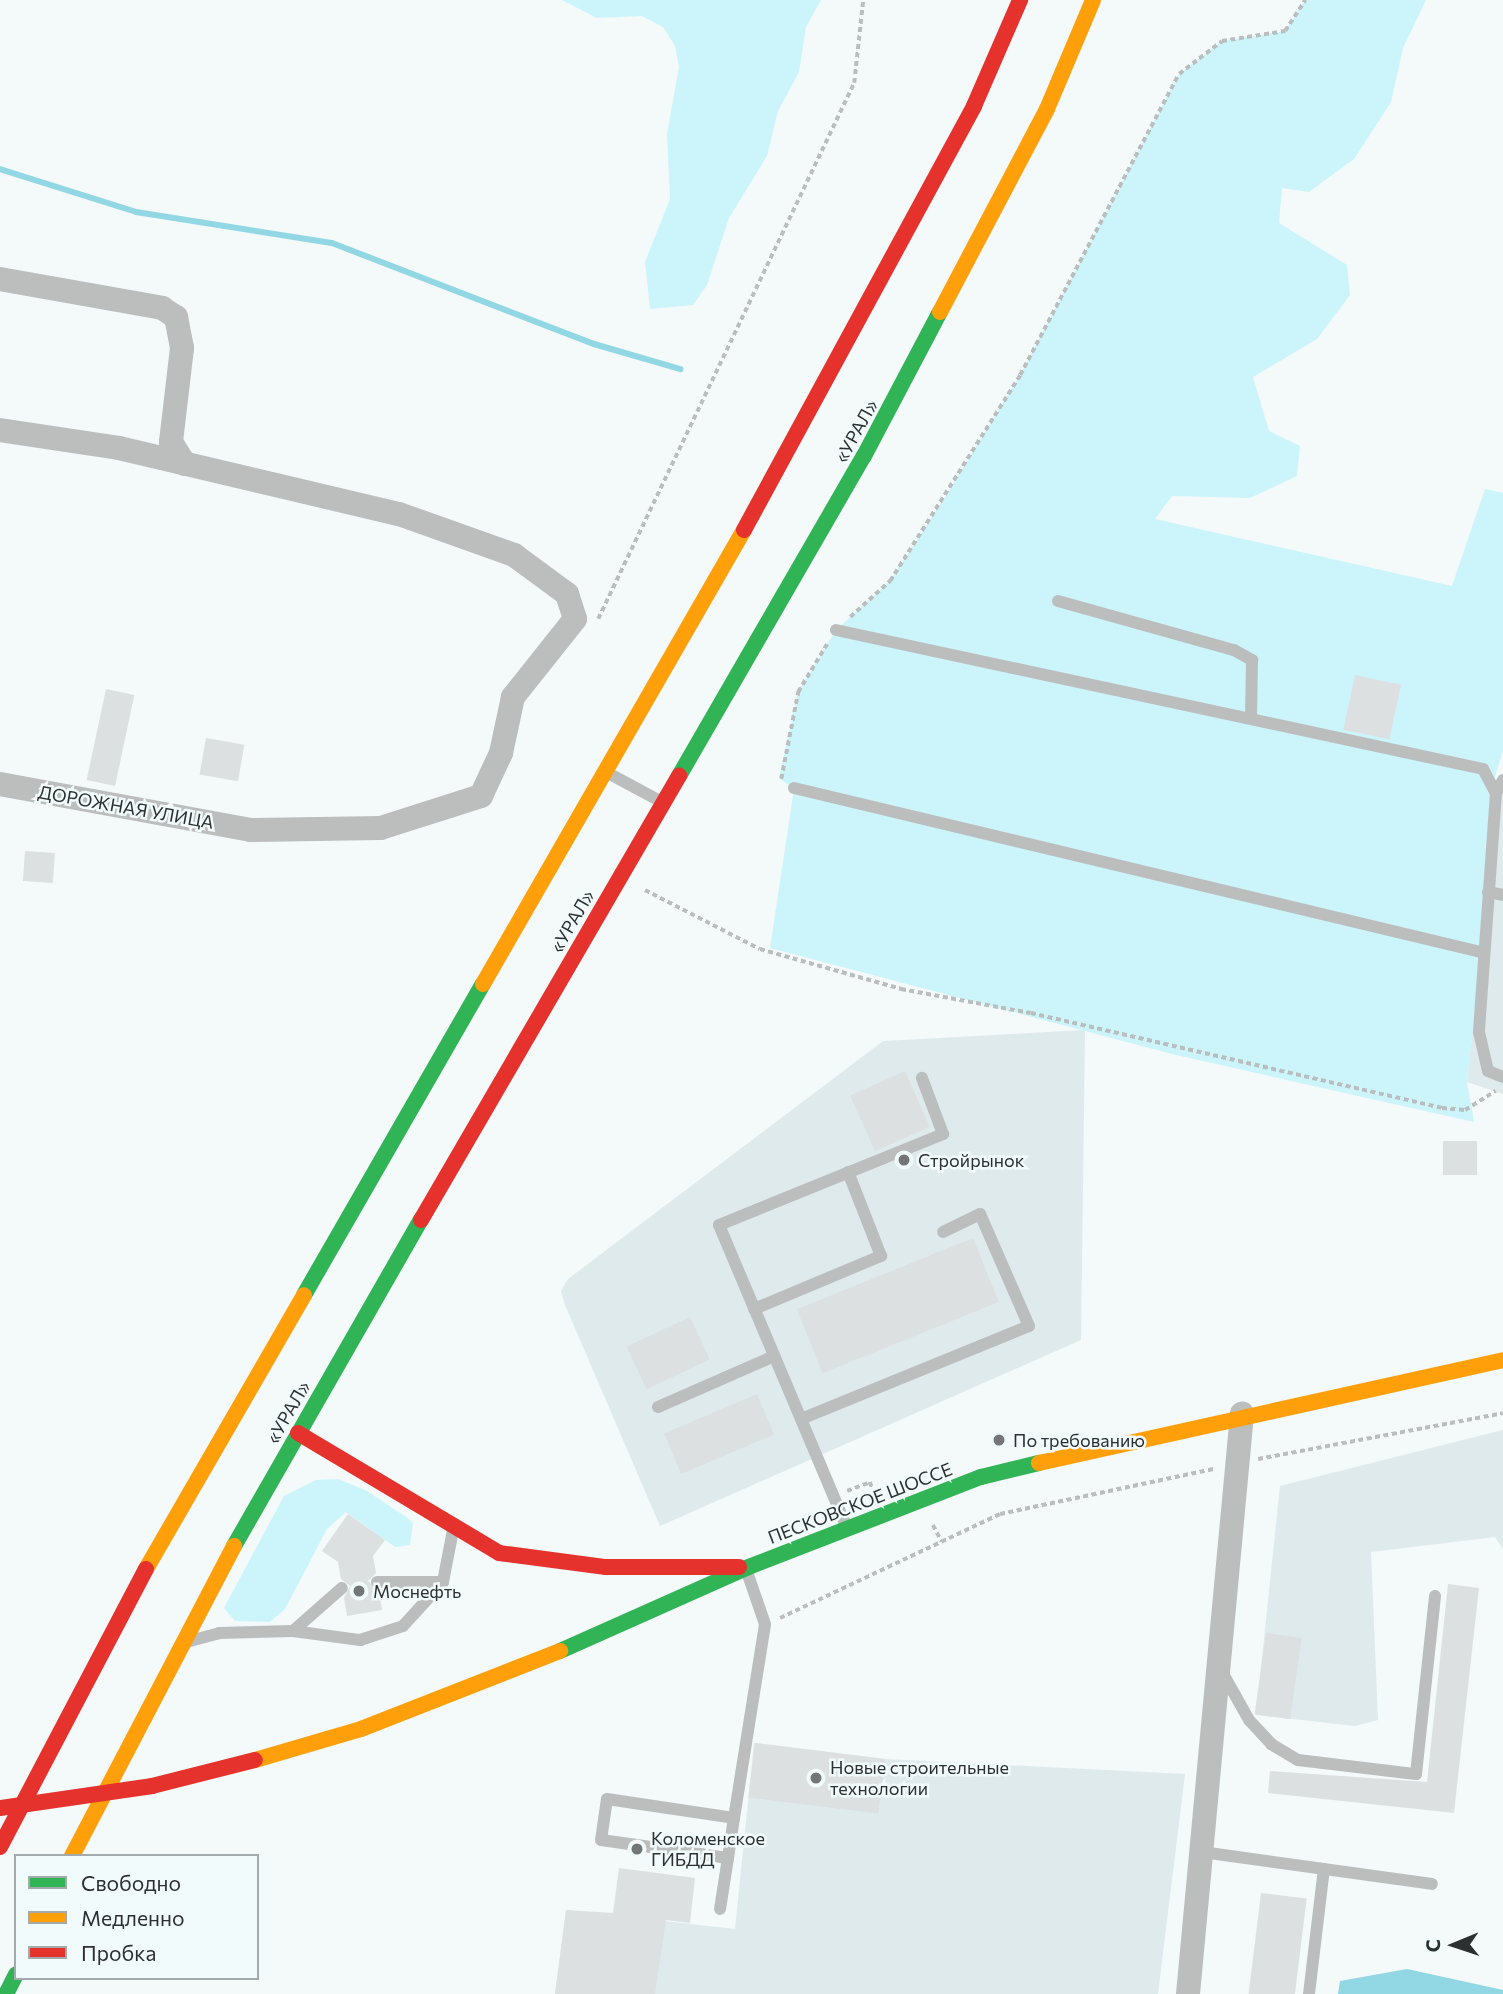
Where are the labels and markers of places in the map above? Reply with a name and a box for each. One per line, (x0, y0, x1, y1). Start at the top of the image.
place label: Стройрынок (918, 1149, 1024, 1171)
marker: Стройрынок (896, 1152, 912, 1168)
place label: По требованию (1013, 1429, 1145, 1451)
marker: По требованию (991, 1432, 1007, 1448)
place label: Моснефть (373, 1580, 461, 1602)
marker: Моснефть (351, 1583, 367, 1599)
place label: Новые строительные технологии (830, 1757, 1009, 1800)
marker: Новые строительные технологии (808, 1770, 824, 1786)
place label: Коломенское ГИБДД (651, 1828, 765, 1870)
marker: Коломенское ГИБДД (629, 1841, 645, 1857)

